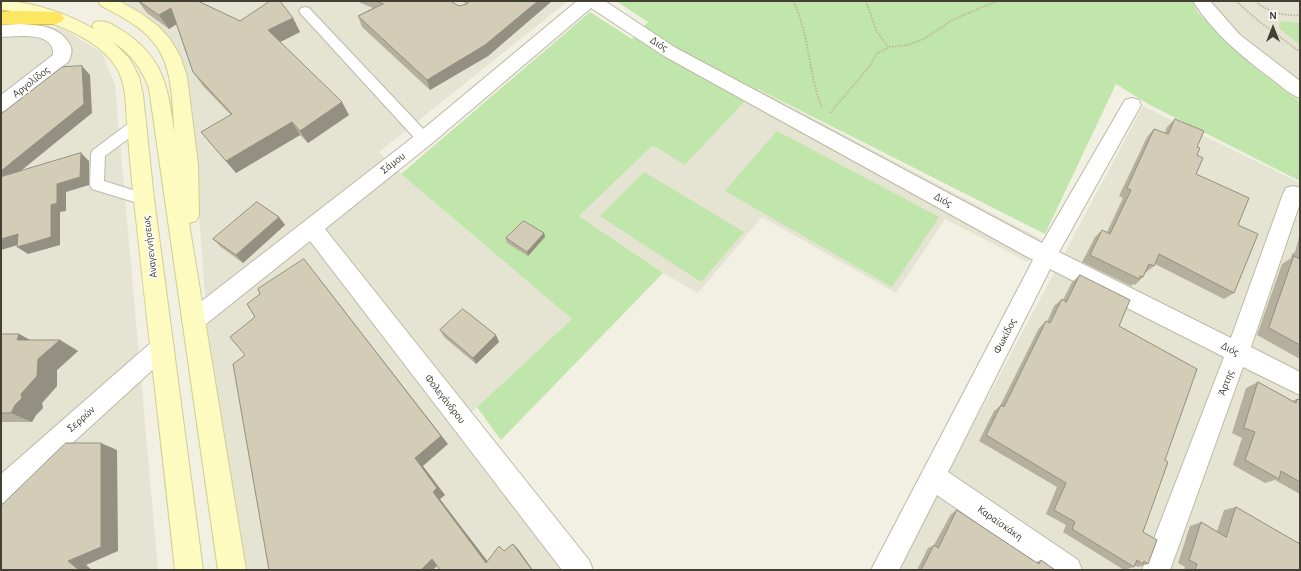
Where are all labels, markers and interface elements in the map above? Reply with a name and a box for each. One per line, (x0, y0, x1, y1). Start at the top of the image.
north arrow (1253, 8, 1293, 48)
text: N (1269, 10, 1277, 21)
street label: Διός (648, 33, 670, 55)
street label: Αργολίδος (10, 63, 52, 101)
street label: Σάμου (378, 149, 408, 177)
street label: Διός (932, 190, 954, 210)
street label: Αναγεννήσεως (140, 215, 160, 279)
street label: Φωκίδος (991, 316, 1019, 356)
street label: Διός (1219, 339, 1241, 359)
street label: Άρτης (1215, 368, 1237, 398)
street label: Φολεγάνδρου (422, 372, 468, 426)
street label: Σερρών (64, 403, 98, 435)
street label: Καραϊσκάκη (975, 503, 1025, 543)

